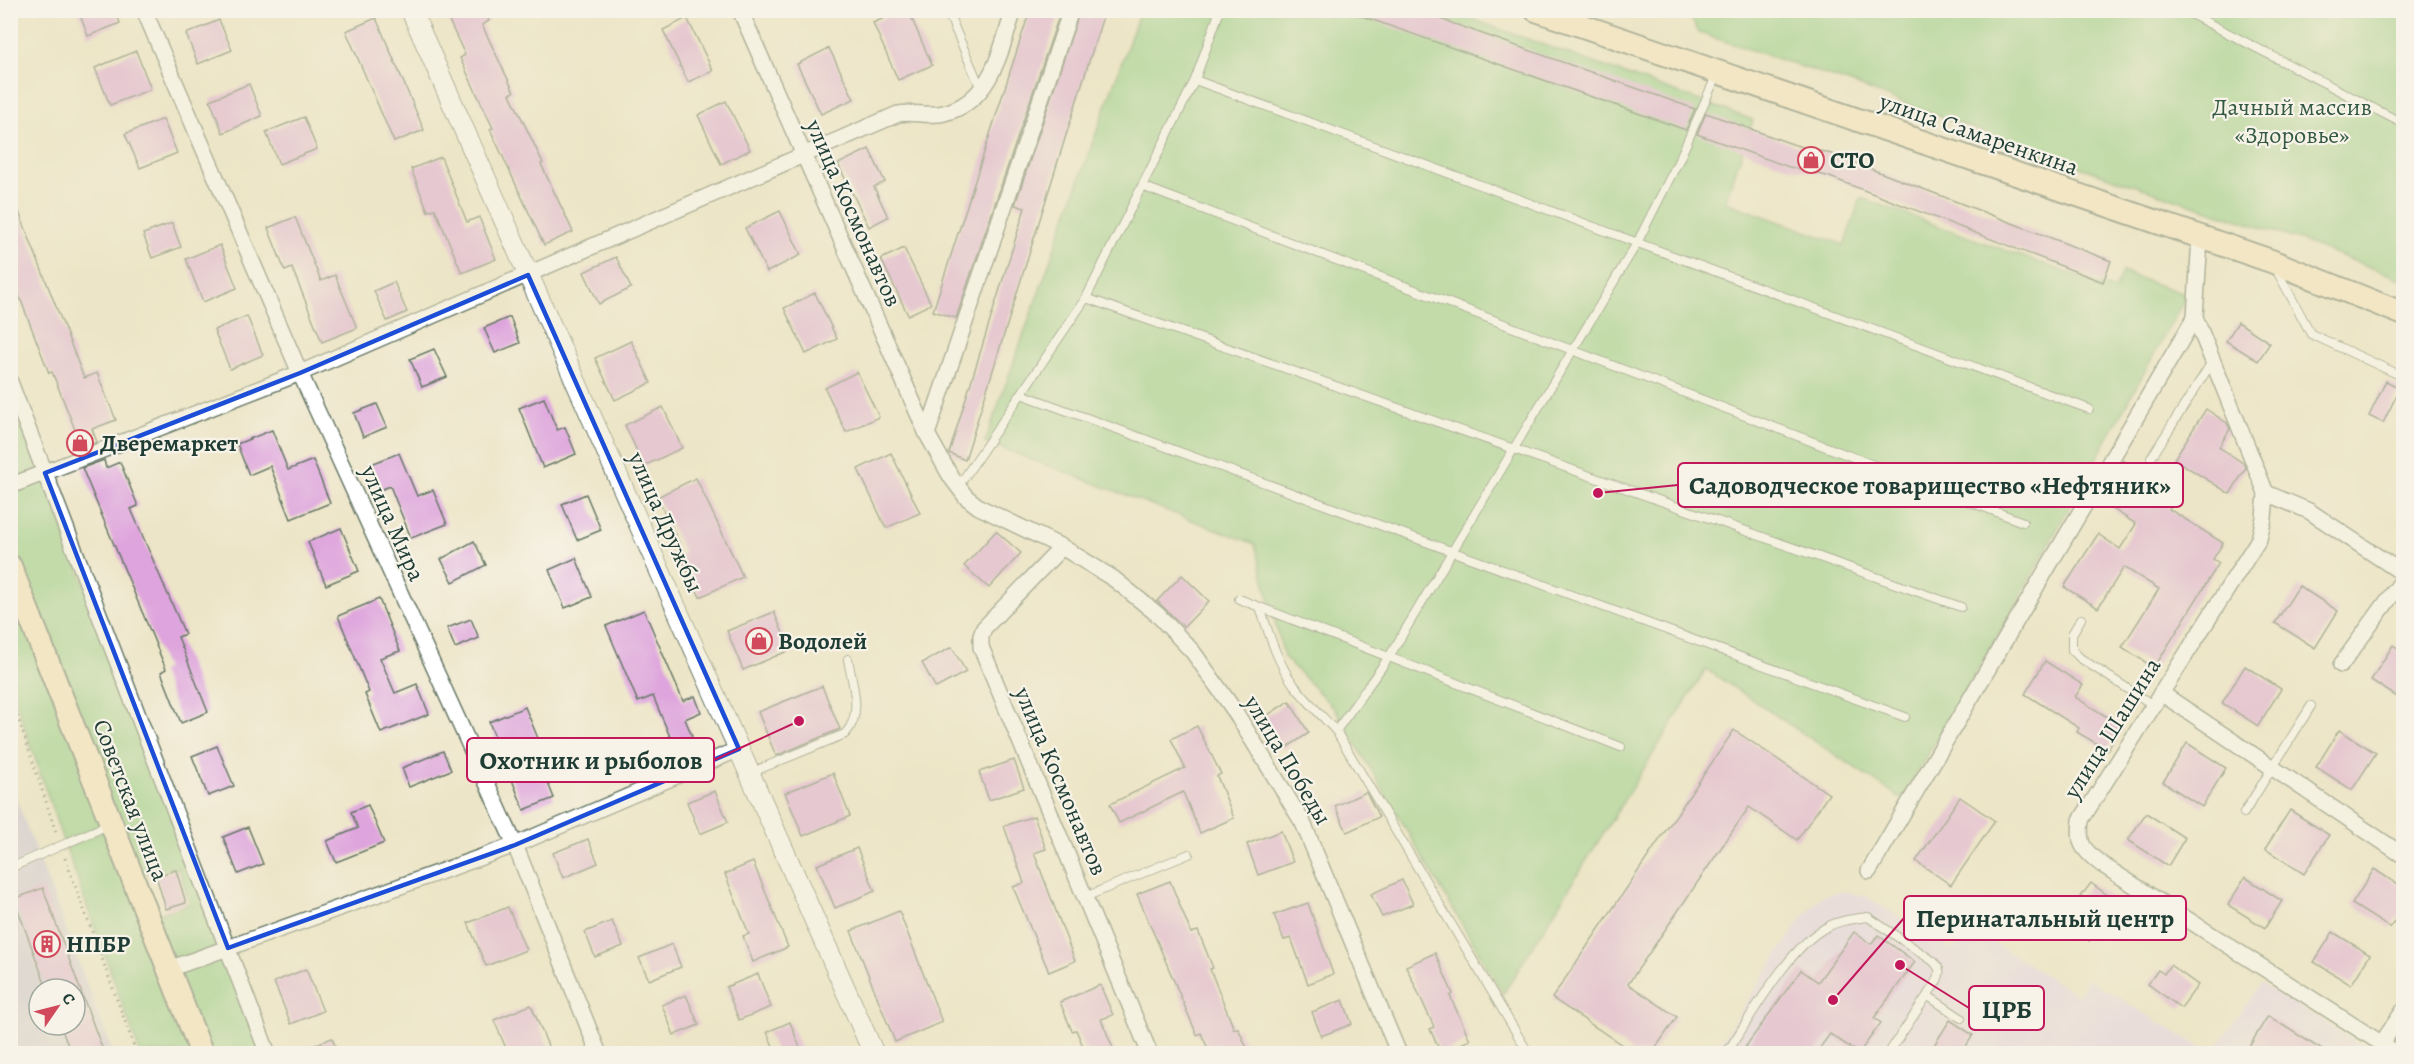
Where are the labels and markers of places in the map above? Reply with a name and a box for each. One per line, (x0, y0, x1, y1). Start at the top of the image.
place label: СТО (1830, 144, 1874, 176)
shop icon: СТО (1796, 145, 1826, 175)
place label: Дверемаркет (100, 427, 238, 459)
shop icon: Дверемаркет (65, 428, 95, 458)
callout: Садоводческое товарищество «Нефтяник» (1678, 463, 2183, 507)
place label: Водолей (778, 625, 867, 657)
shop icon: Водолей (744, 626, 774, 656)
callout: Охотник и рыболов (467, 738, 714, 782)
callout: Перинатальный центр (1904, 896, 2186, 940)
place label: НПБР (66, 928, 130, 960)
building icon: НПБР (32, 929, 62, 959)
callout: ЦРБ (1969, 986, 2044, 1030)

